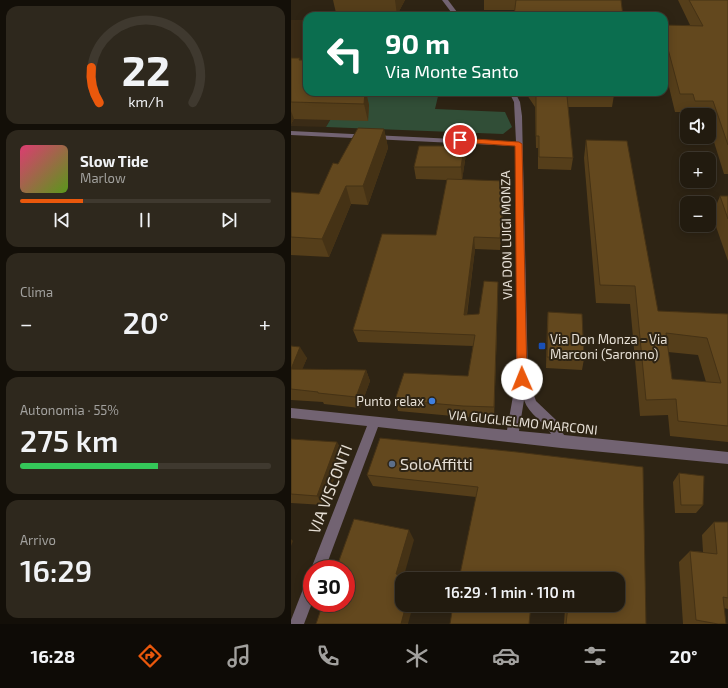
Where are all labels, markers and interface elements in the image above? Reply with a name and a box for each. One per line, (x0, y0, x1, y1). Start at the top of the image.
text: 90 m (385, 26, 450, 60)
icon: left (319, 28, 371, 80)
text: 22 (121, 44, 170, 94)
text: Via Monte Santo (385, 60, 519, 82)
text: km/h (128, 92, 163, 109)
map controls (680, 108, 716, 232)
button: sound (680, 108, 716, 144)
pin (443, 123, 477, 157)
icon: arrive (449, 129, 471, 151)
text: Slow Tide (80, 152, 148, 170)
button: + (680, 152, 716, 188)
text: Marlow (80, 170, 126, 186)
street label: VIA DON LUIGI MONZA (497, 170, 515, 300)
button: − (680, 196, 716, 232)
icon: previous (51, 209, 73, 231)
icon: pause (134, 209, 156, 231)
icon: next (218, 209, 240, 231)
text: Clima (20, 284, 53, 300)
text: 20° (123, 304, 169, 340)
text: − (20, 310, 33, 336)
text: + (259, 310, 271, 336)
place label: Via Don Monza - Via Marconi (Saronno) (550, 331, 667, 362)
marker: Via Don Monza - Via Marconi (Saronno) (537, 341, 547, 351)
position arrow (501, 358, 543, 400)
place label: Punto relax (356, 393, 424, 409)
marker: Punto relax (427, 396, 437, 406)
text: Autonomia · 55% (20, 402, 119, 418)
street label: VIA GUGLIELMO MARCONI (448, 406, 598, 438)
text: 275 km (20, 422, 118, 458)
street label: VIA VISCONTI (304, 442, 355, 536)
place label: SoloAffitti (400, 454, 473, 473)
marker: SoloAffitti (387, 459, 397, 469)
text: Arrivo (20, 532, 56, 548)
text: 16:29 (20, 552, 92, 588)
speed limit sign: 30 (303, 560, 355, 612)
text: 16:29 · 1 min · 110 m (445, 583, 575, 601)
icon: directions (136, 642, 164, 670)
icon: music (225, 642, 253, 670)
icon: phone (314, 642, 342, 670)
icon: climate (403, 642, 431, 670)
icon: car (492, 642, 520, 670)
icon: filters (581, 642, 609, 670)
text: 16:28 (30, 645, 75, 667)
text: 20° (670, 645, 698, 667)

